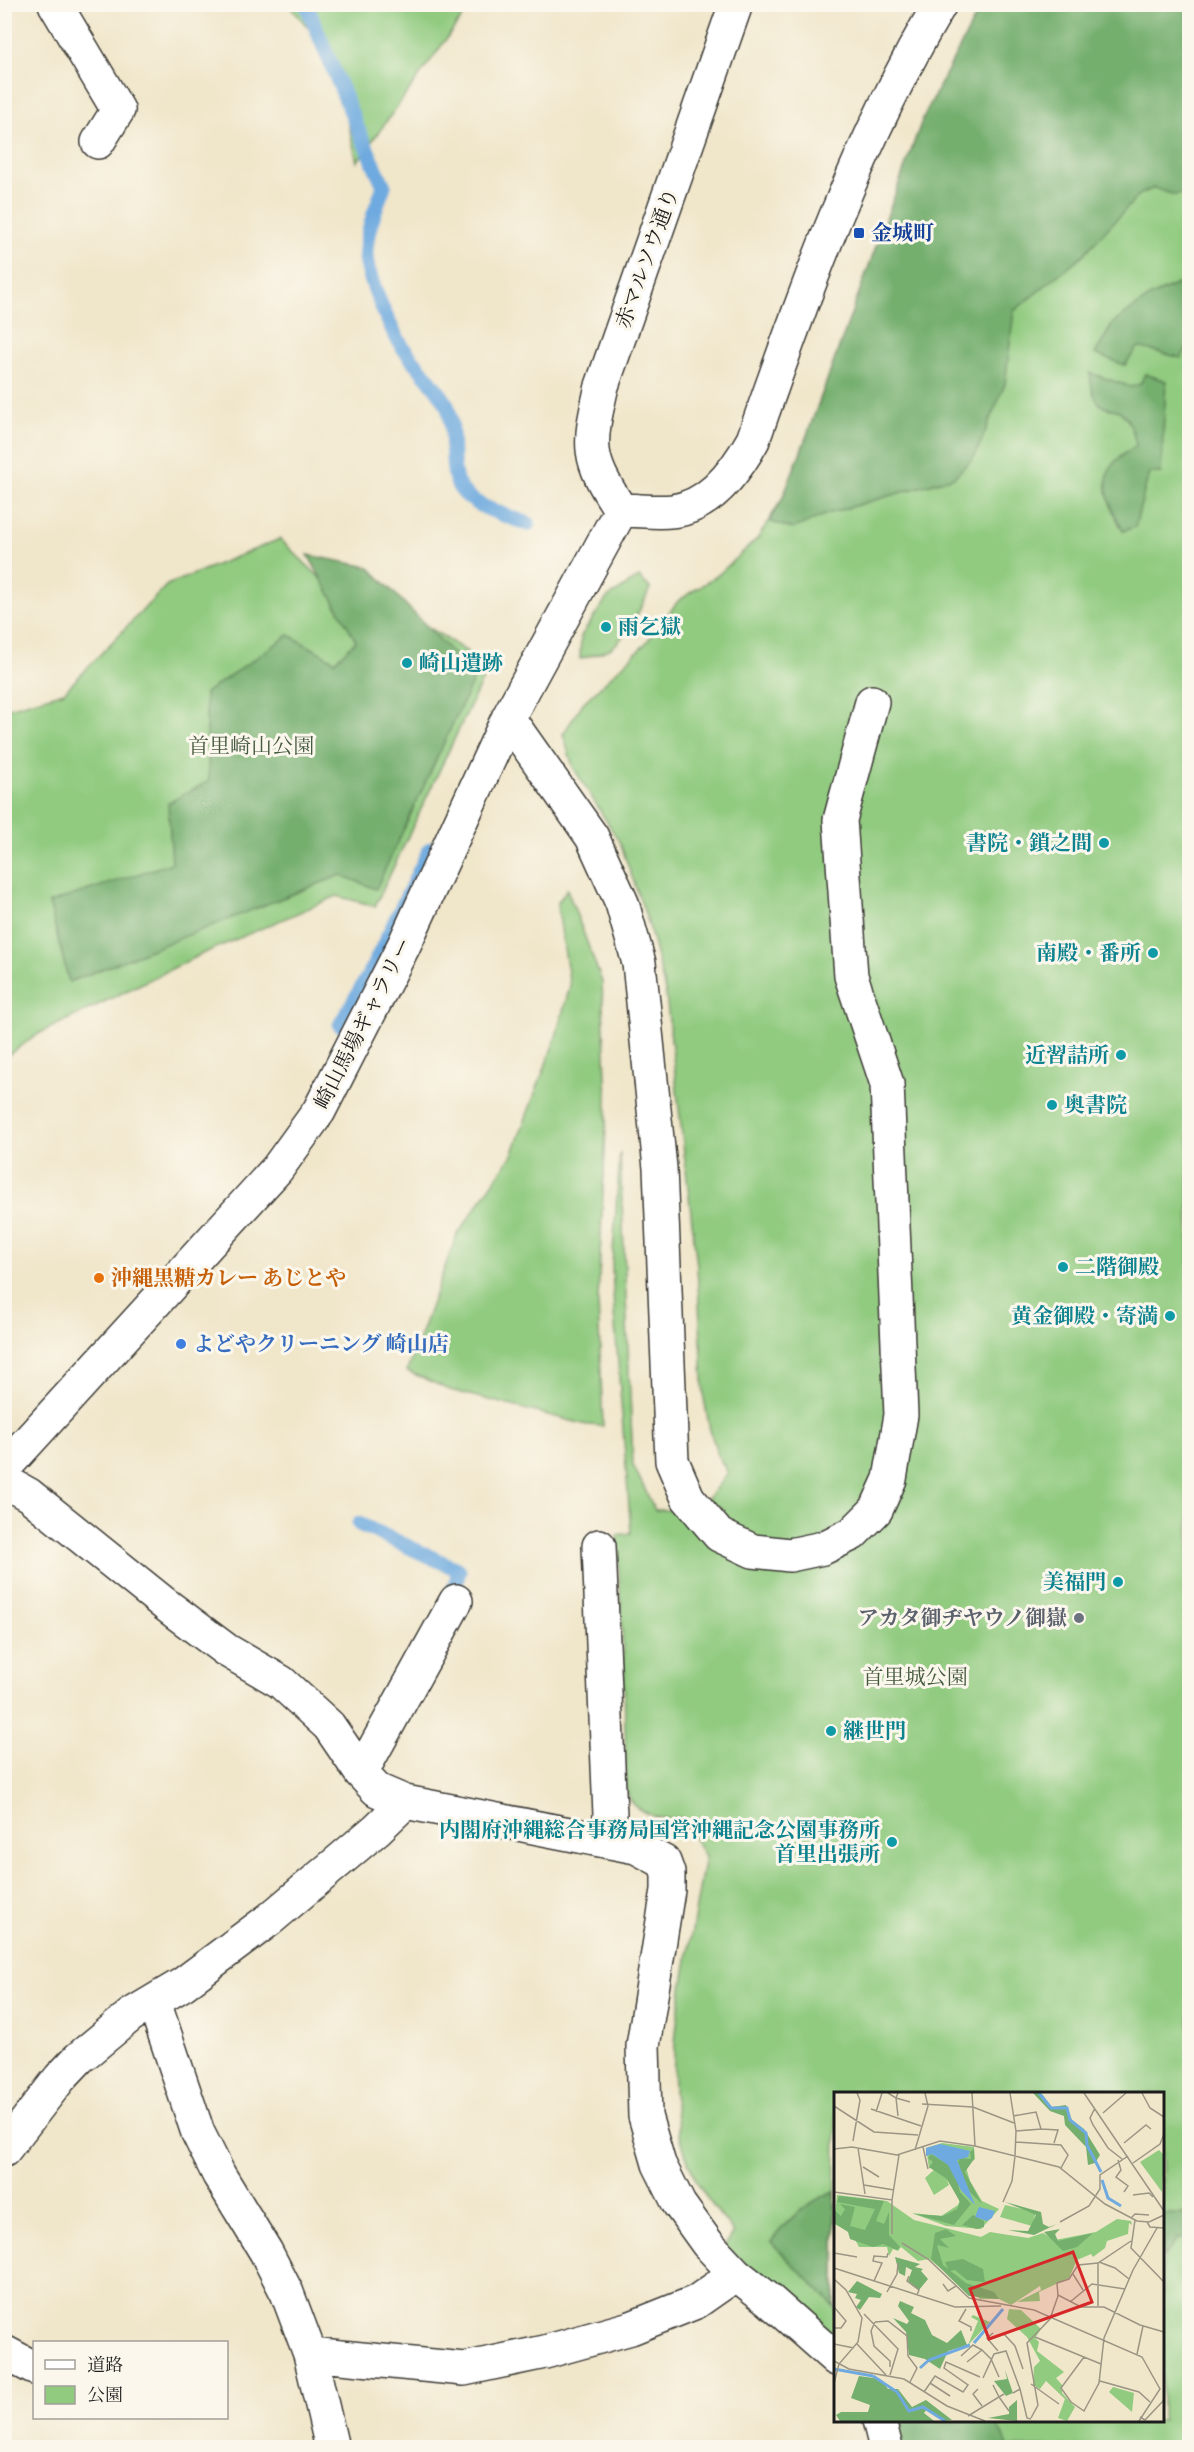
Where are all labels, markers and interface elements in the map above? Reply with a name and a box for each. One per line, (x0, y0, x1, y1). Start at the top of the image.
street label: 赤マルソウ通り (610, 184, 687, 333)
place label: 金城町 (871, 220, 934, 249)
marker: 金城町 (852, 226, 866, 240)
place label: 雨乞獄 (618, 614, 681, 643)
marker: 雨乞獄 (599, 620, 613, 634)
place label: 崎山遺跡 (419, 650, 503, 679)
marker: 崎山遺跡 (400, 656, 414, 670)
park label: 首里崎山公園 (188, 733, 314, 762)
place label: 書院・鎖之間 (966, 830, 1092, 859)
marker: 書院・鎖之間 (1097, 836, 1111, 850)
street label: 崎山馬場ギャラリー (309, 933, 420, 1114)
place label: 南殿・番所 (1036, 940, 1141, 969)
marker: 南殿・番所 (1146, 946, 1160, 960)
place label: 近習詰所 (1025, 1042, 1109, 1071)
marker: 近習詰所 (1114, 1048, 1128, 1062)
place label: 奥書院 (1064, 1092, 1127, 1121)
marker: 奥書院 (1045, 1098, 1059, 1112)
place label: 二階御殿 (1075, 1254, 1159, 1283)
marker: 二階御殿 (1056, 1260, 1070, 1274)
place label: 沖縄黒糖カレー あじとや (111, 1265, 346, 1294)
marker: 沖縄黒糖カレー あじとや (92, 1271, 106, 1285)
place label: 黄金御殿・寄満 (1011, 1303, 1158, 1332)
marker: 黄金御殿・寄満 (1163, 1309, 1177, 1323)
place label: よどやクリーニング 崎山店 (193, 1331, 449, 1360)
marker: よどやクリーニング 崎山店 (174, 1337, 188, 1351)
place label: 美福門 (1043, 1569, 1106, 1598)
marker: 美福門 (1111, 1575, 1125, 1589)
place label: アカタ御ヂヤウノ御嶽 (858, 1605, 1067, 1634)
marker: アカタ御ヂヤウノ御嶽 (1072, 1611, 1086, 1625)
park label: 首里城公園 (863, 1664, 968, 1693)
place label: 継世門 (843, 1718, 906, 1747)
marker: 継世門 (824, 1724, 838, 1738)
place label: 内閣府沖縄総合事務局国営沖縄記念公園事務所 首里出張所 (439, 1817, 880, 1870)
marker: 内閣府沖縄総合事務局国営沖縄記念公園事務所 首里出張所 (885, 1835, 899, 1849)
inset map (834, 2092, 1164, 2422)
legend (33, 2341, 228, 2419)
text: 道路 (87, 2354, 123, 2379)
text: 公園 (87, 2384, 123, 2409)

